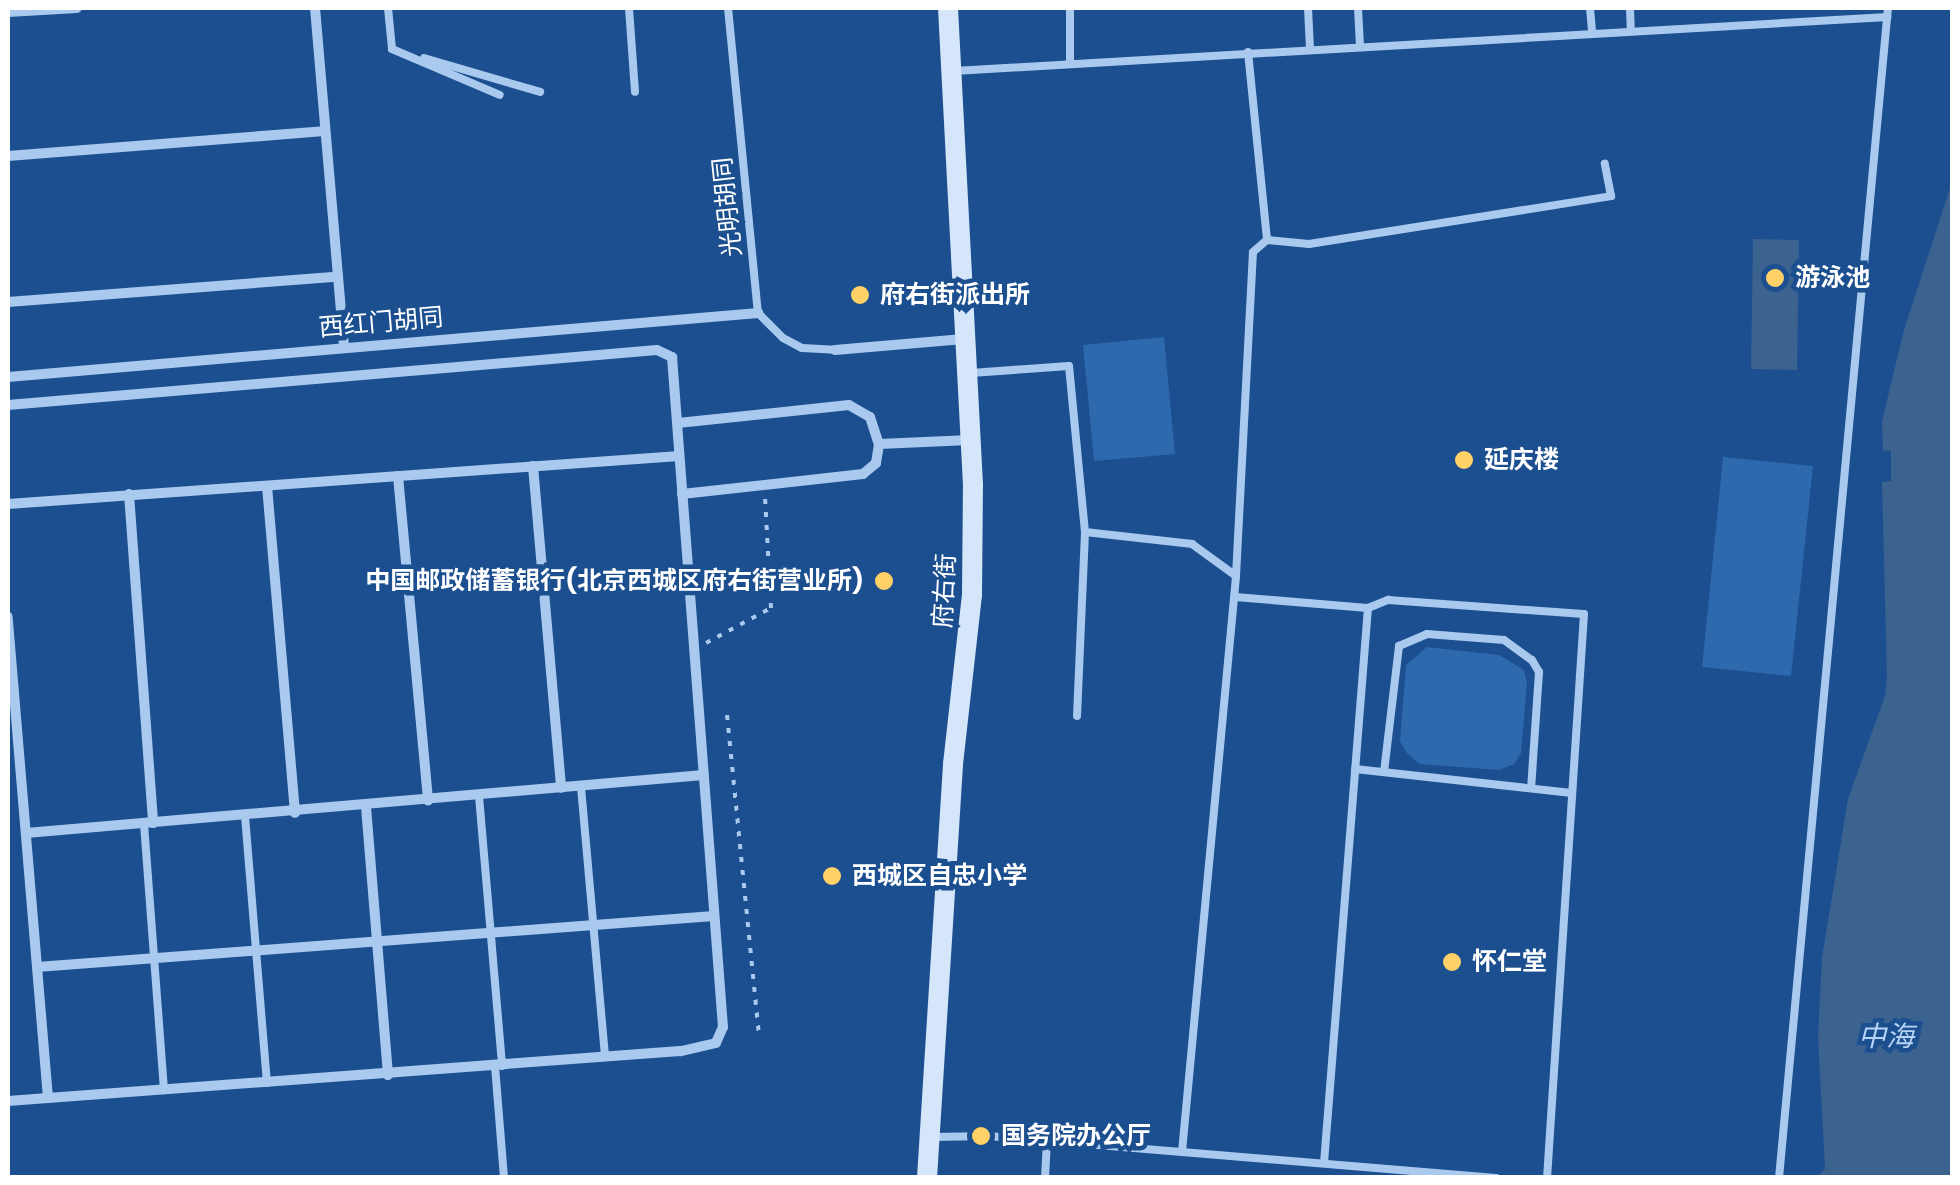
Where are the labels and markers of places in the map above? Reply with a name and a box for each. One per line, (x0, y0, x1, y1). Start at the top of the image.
place label: 游泳池 (1795, 263, 1870, 293)
marker: 游泳池 (1764, 267, 1786, 289)
place label: 府右街派出所 (880, 280, 1030, 310)
marker: 府右街派出所 (849, 284, 871, 306)
place label: 延庆楼 (1484, 445, 1559, 475)
marker: 延庆楼 (1453, 449, 1475, 471)
place label: 中国邮政储蓄银行(北京西城区府右街营业所) (365, 566, 864, 596)
marker: 中国邮政储蓄银行(北京西城区府右街营业所) (873, 570, 895, 592)
place label: 西城区自忠小学 (852, 861, 1027, 891)
marker: 西城区自忠小学 (821, 865, 843, 887)
place label: 怀仁堂 (1472, 947, 1547, 977)
marker: 怀仁堂 (1441, 951, 1463, 973)
place label: 国务院办公厅 (1001, 1121, 1151, 1151)
marker: 国务院办公厅 (970, 1125, 992, 1147)

